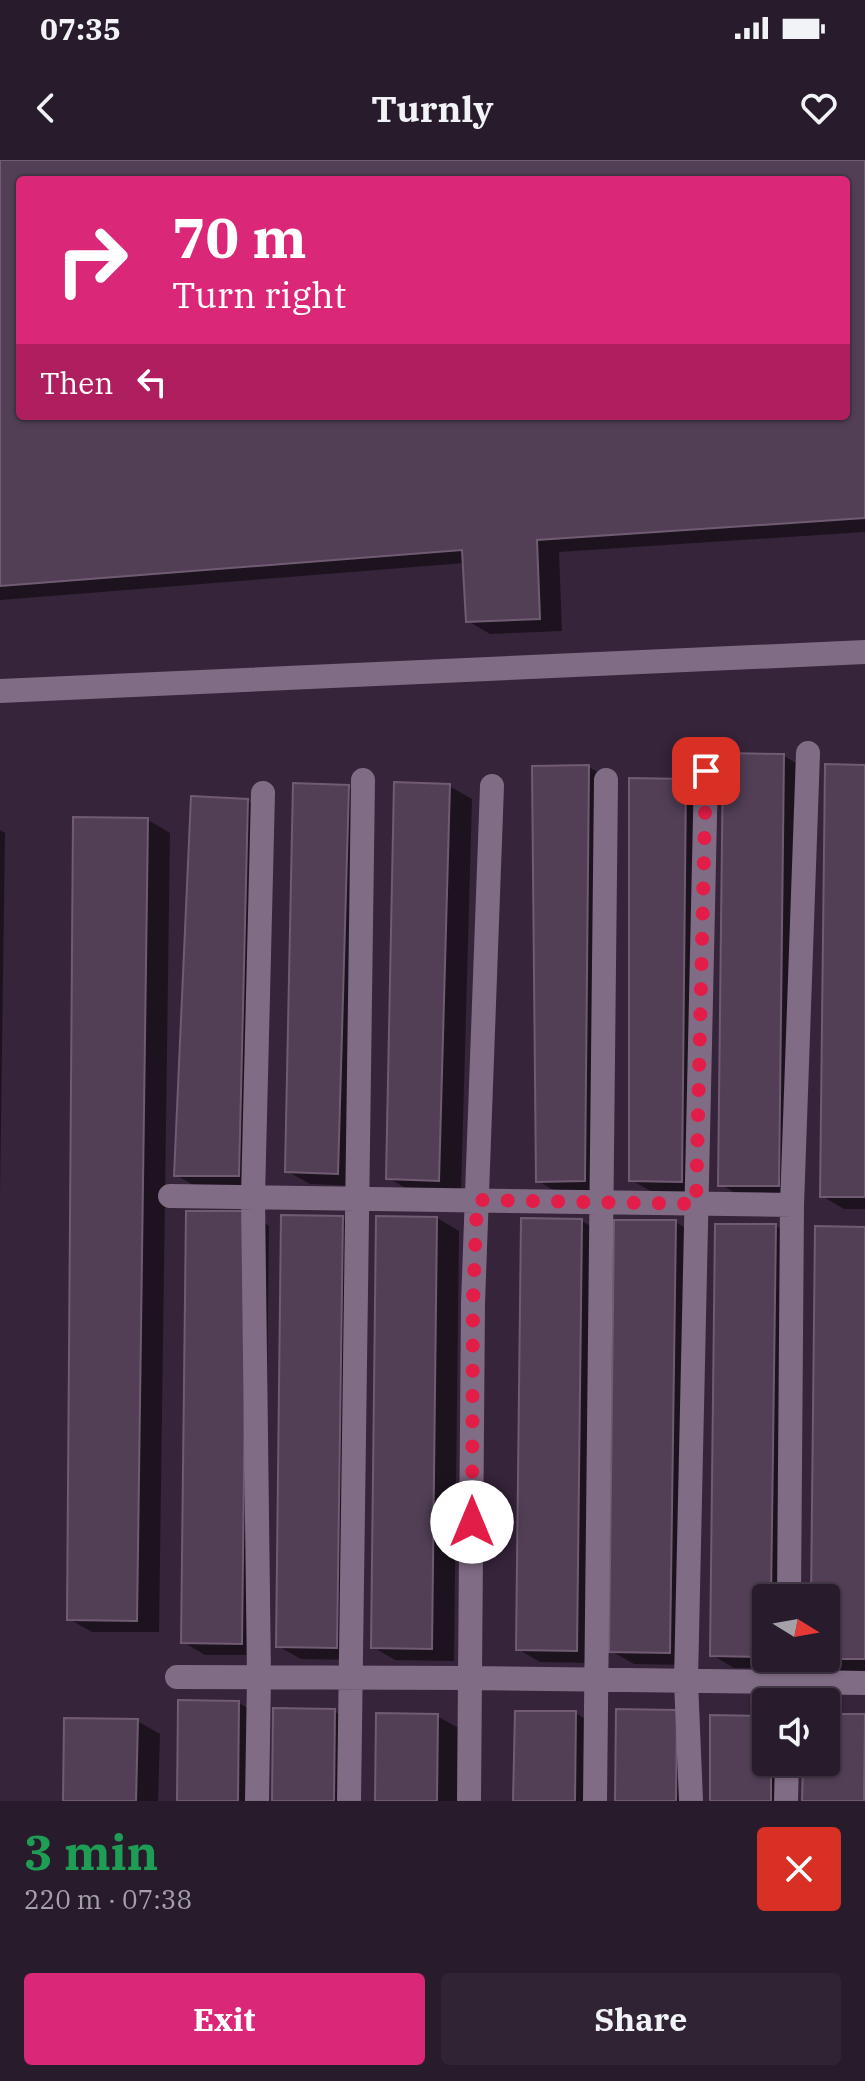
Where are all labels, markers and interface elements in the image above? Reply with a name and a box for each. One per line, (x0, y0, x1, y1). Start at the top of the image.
text: 07:35 (40, 9, 121, 48)
text: Turnly (371, 85, 494, 132)
icon: back (24, 86, 68, 130)
icon: heart (797, 86, 841, 130)
text: 70 m (172, 201, 307, 273)
icon: right (40, 208, 144, 312)
text: Turn right (172, 271, 346, 318)
icon: left (130, 360, 174, 404)
text: Then (40, 363, 114, 402)
pin (672, 737, 740, 805)
icon: arrive (684, 749, 728, 793)
position arrow (430, 1480, 514, 1564)
north arrow (752, 1584, 840, 1672)
map controls (752, 1584, 840, 1776)
button: sound (752, 1688, 840, 1776)
text: 3 min (24, 1821, 158, 1883)
button: close (757, 1827, 841, 1911)
text: 220 m · 07:38 (24, 1882, 192, 1916)
button: Exit (24, 1973, 425, 2065)
button: Share (441, 1973, 841, 2065)

